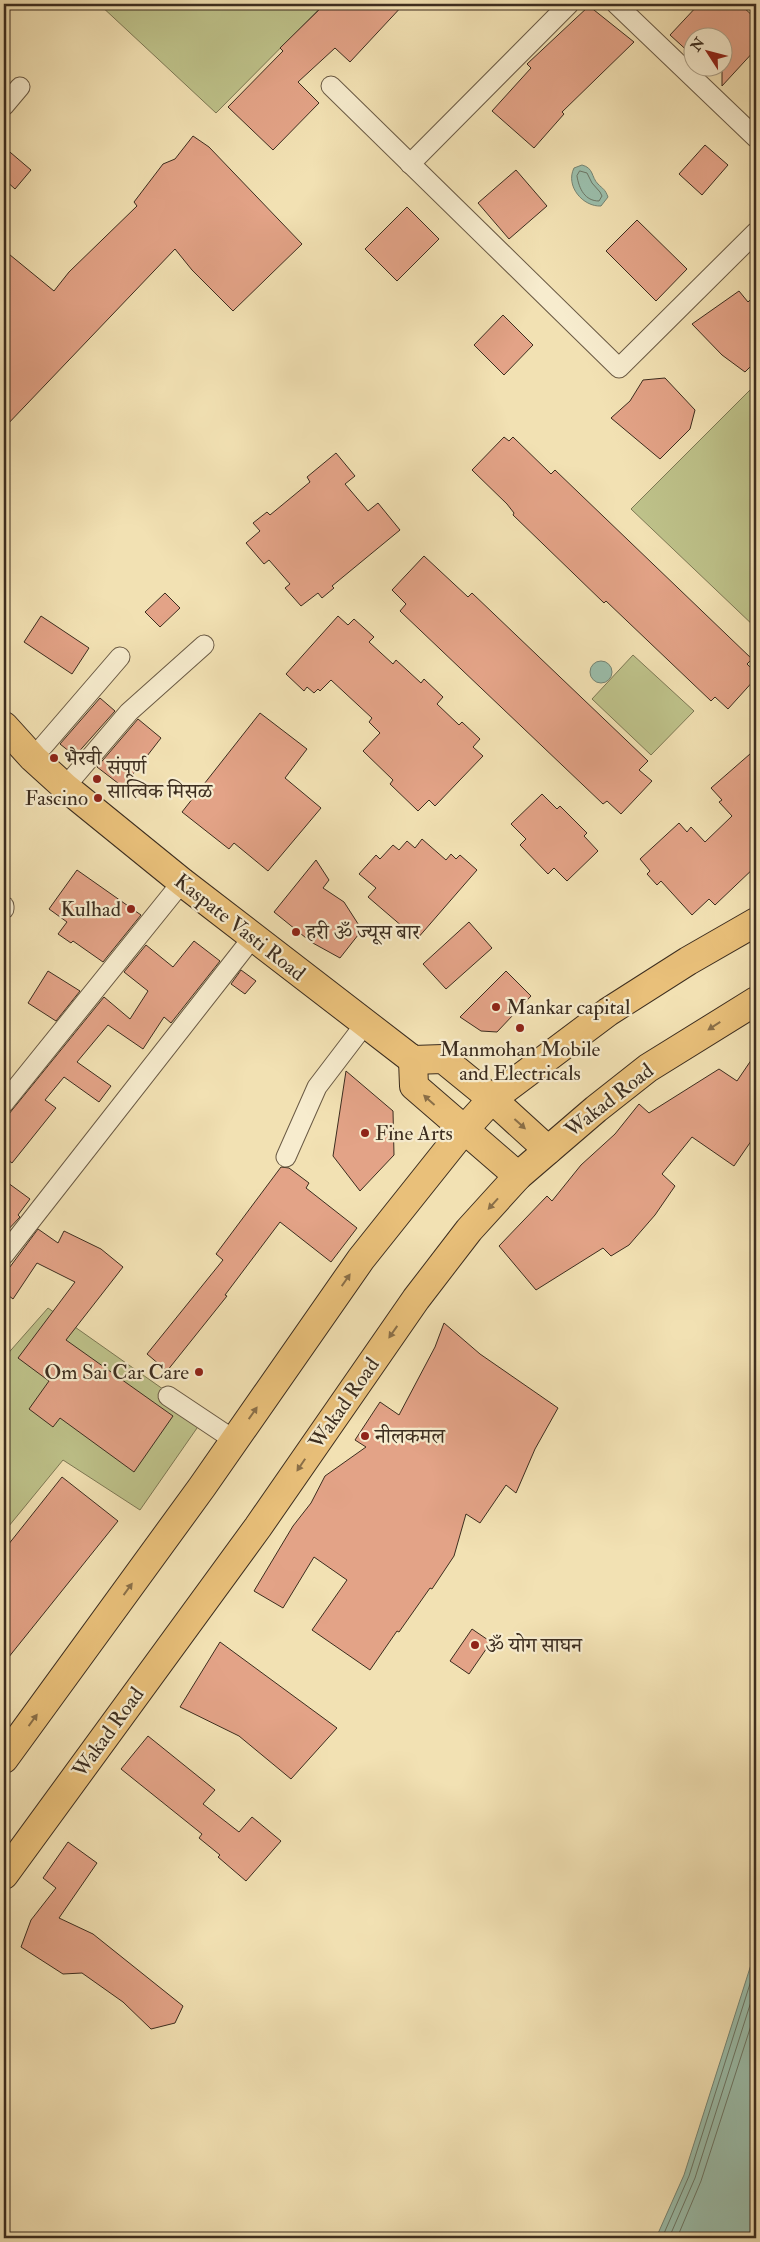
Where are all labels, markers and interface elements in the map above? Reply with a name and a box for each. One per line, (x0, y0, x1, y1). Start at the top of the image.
north arrow (682, 28, 732, 78)
text: N (687, 34, 709, 56)
place label: भैरवी (64, 745, 102, 772)
marker: भैरवी (48, 752, 60, 764)
place label: संपूर्ण सात्विक मिसळ (106, 754, 214, 805)
marker: संपूर्ण सात्विक मिसळ (91, 773, 103, 785)
place label: Fascino (25, 785, 88, 812)
marker: Fascino (92, 792, 104, 804)
street label: Kaspate Vasti Road (169, 868, 311, 988)
place label: Kulhad (60, 896, 122, 923)
marker: Kulhad (125, 903, 137, 915)
place label: हरी ॐ ज्यूस बार (305, 919, 421, 946)
marker: हरी ॐ ज्यूस बार (290, 926, 302, 938)
place label: Mankar capital (506, 994, 631, 1021)
marker: Mankar capital (490, 1001, 502, 1013)
one-way arrow (708, 1021, 721, 1031)
marker: Manmohan Mobile and Electricals (514, 1022, 526, 1034)
place label: Manmohan Mobile and Electricals (440, 1036, 601, 1087)
street label: Wakad Road (559, 1057, 660, 1144)
one-way arrow (423, 1094, 435, 1106)
one-way arrow (513, 1119, 526, 1130)
place label: Fine Arts (375, 1120, 453, 1147)
marker: Fine Arts (359, 1127, 371, 1139)
one-way arrow (487, 1198, 499, 1210)
one-way arrow (341, 1273, 351, 1287)
one-way arrow (388, 1325, 398, 1339)
street label: Wakad Road (303, 1352, 386, 1455)
place label: Om Sai Car Care (44, 1359, 189, 1386)
marker: Om Sai Car Care (193, 1366, 205, 1378)
one-way arrow (248, 1407, 258, 1420)
place label: नीलकमल (374, 1423, 446, 1450)
marker: नीलकमल (359, 1430, 371, 1442)
one-way arrow (296, 1459, 305, 1472)
one-way arrow (123, 1582, 133, 1596)
place label: ॐ योग साघन (485, 1632, 583, 1659)
marker: ॐ योग साघन (469, 1639, 481, 1651)
street label: Wakad Road (66, 1681, 151, 1784)
one-way arrow (27, 1714, 38, 1727)

